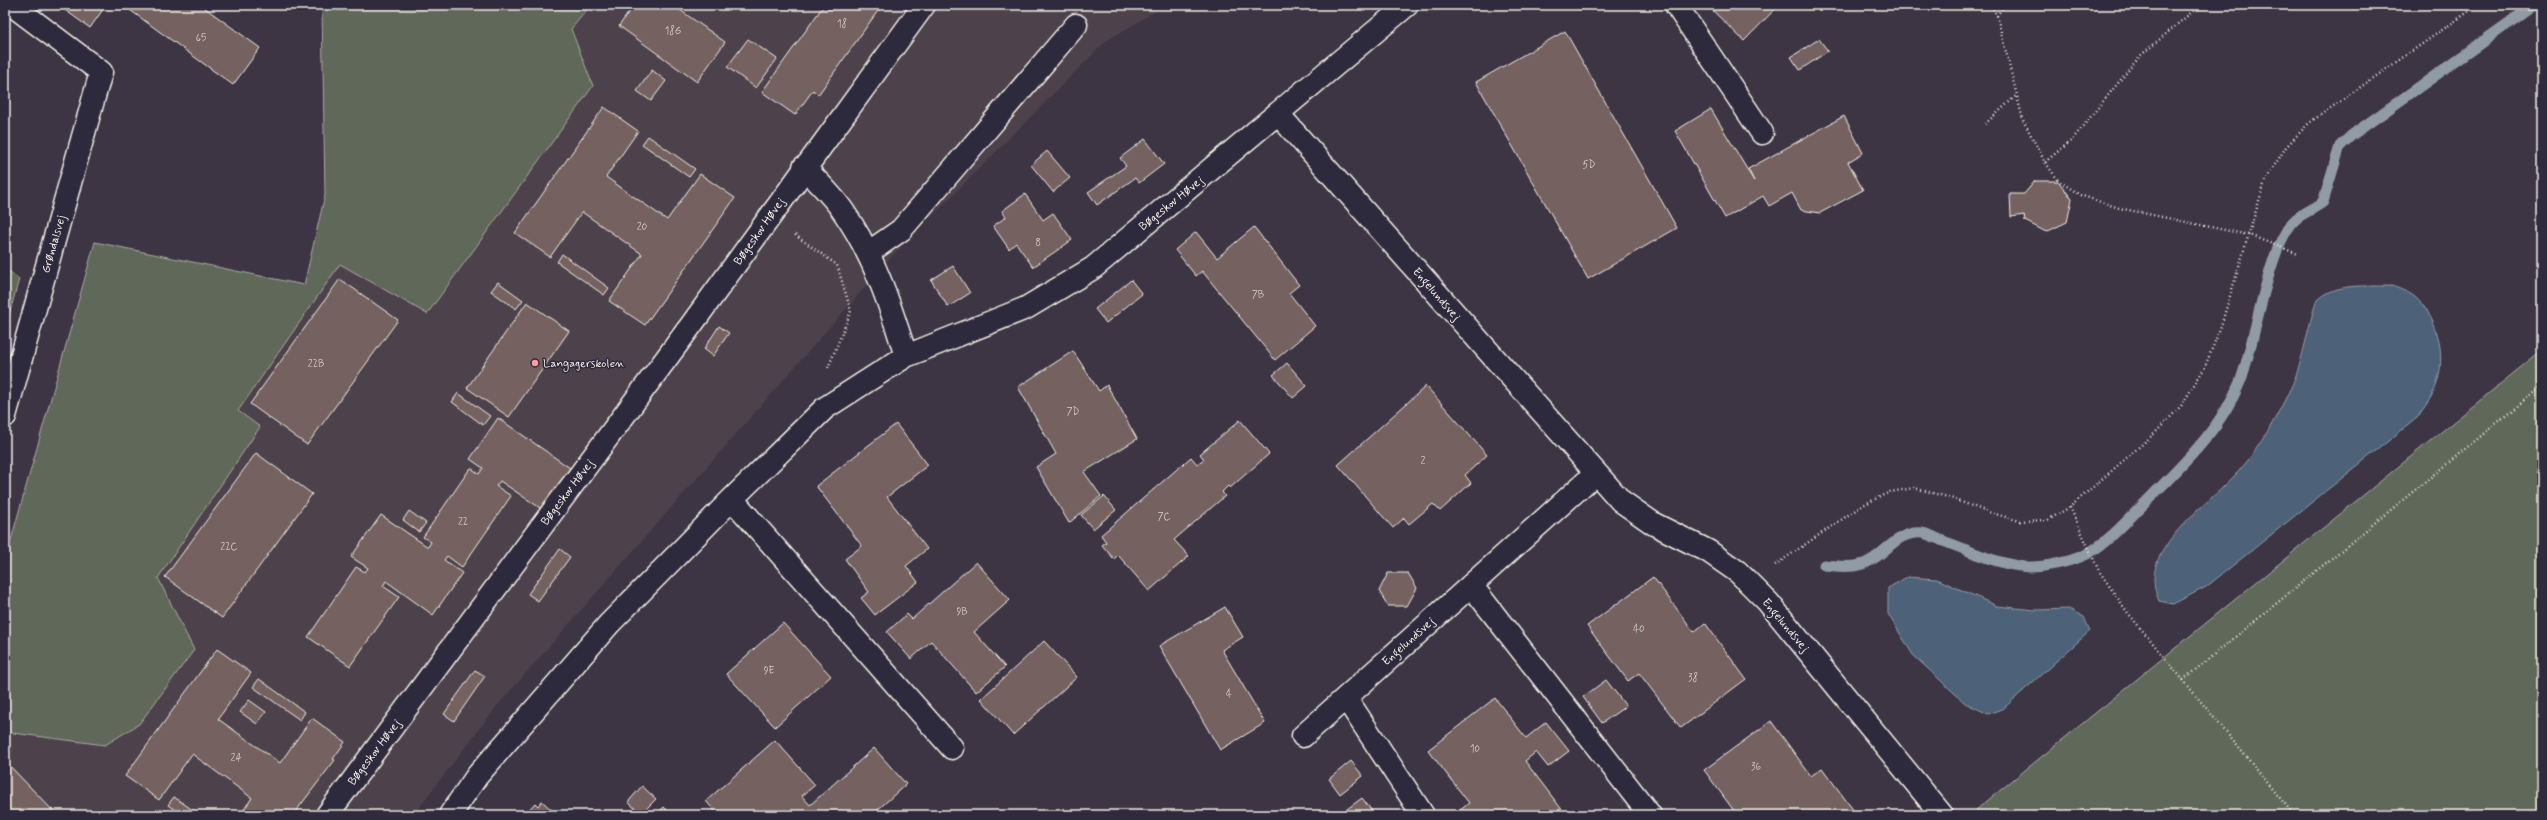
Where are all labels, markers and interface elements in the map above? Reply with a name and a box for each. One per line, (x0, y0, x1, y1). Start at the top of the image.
house number: 18 (837, 17, 847, 31)
house number: 18G (665, 24, 682, 38)
house number: 65 (196, 32, 206, 45)
house number: 5D (1583, 159, 1596, 172)
street label: Bøgeskov Høvej (1136, 173, 1207, 235)
street label: Bøgeskov Høvej (731, 195, 789, 269)
street label: Grøndalsvej (38, 213, 70, 275)
house number: 20 (637, 221, 648, 234)
house number: 8 (1035, 237, 1041, 250)
street label: Engelundsvej (1408, 264, 1464, 325)
house number: 7B (1252, 289, 1264, 302)
place label: Langagerskolen (543, 356, 625, 372)
house number: 22B (308, 358, 324, 371)
marker: Langagerskolen (530, 358, 540, 368)
house number: 7D (1067, 406, 1080, 419)
house number: 2 (1421, 455, 1426, 468)
street label: Bøgeskov Høvej (538, 456, 598, 529)
house number: 7C (1157, 511, 1171, 524)
house number: 22 (458, 516, 468, 529)
house number: 22C (220, 541, 238, 554)
street label: Engelundsvej (1757, 595, 1813, 657)
house number: 9B (956, 606, 968, 619)
street label: Engelundsvej (1379, 614, 1439, 671)
house number: 40 (1633, 623, 1645, 636)
house number: 9E (764, 665, 775, 678)
house number: 38 (1688, 671, 1698, 685)
house number: 4 (1226, 688, 1232, 701)
street label: Bøgeskov Høvej (345, 716, 405, 789)
house number: 10 (1470, 743, 1480, 756)
house number: 24 (231, 752, 241, 765)
house number: 36 (1751, 761, 1761, 774)

